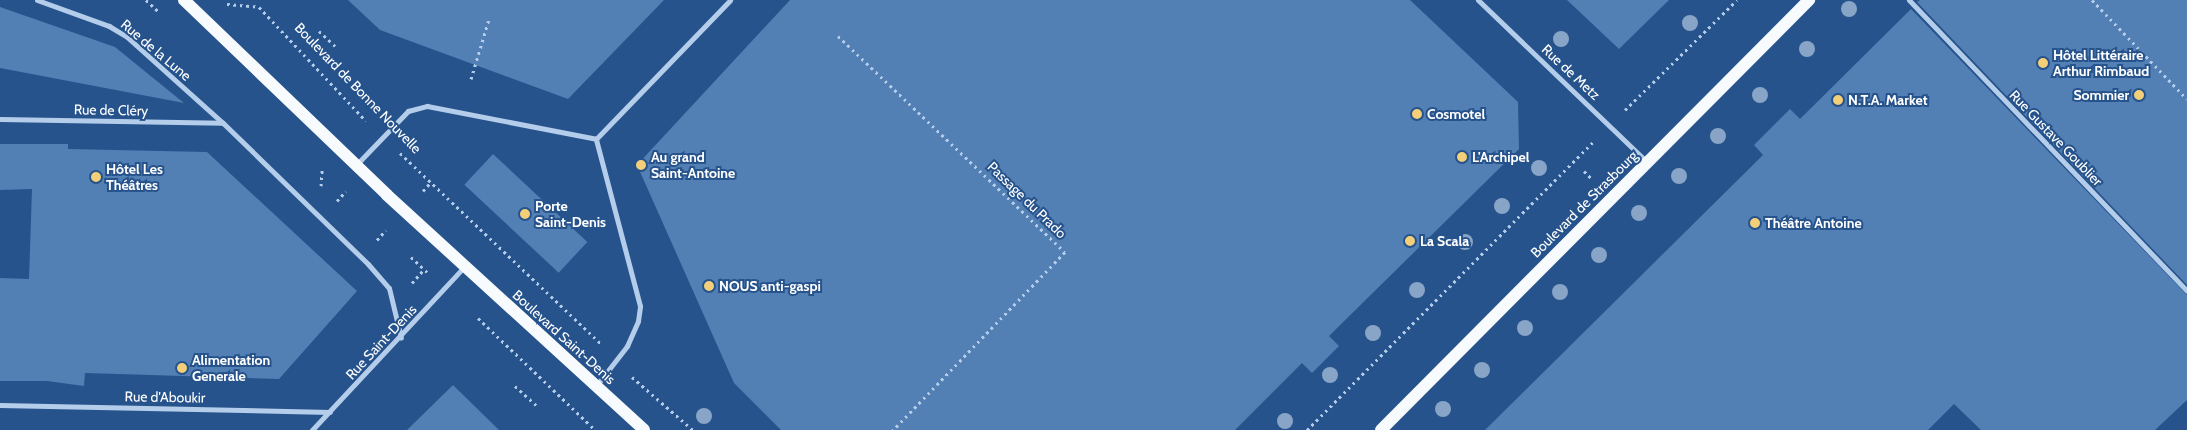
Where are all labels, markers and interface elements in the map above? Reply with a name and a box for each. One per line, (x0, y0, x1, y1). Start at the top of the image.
street label: Rue de la Lune (117, 16, 195, 84)
street label: Boulevard de Bonne Nouvelle (291, 19, 425, 157)
street label: Rue de Metz (1538, 41, 1604, 103)
place label: Hôtel Littéraire Arthur Rimbaud (2053, 47, 2149, 80)
marker: Hôtel Littéraire Arthur Rimbaud (2037, 57, 2049, 69)
street label: Rue Gustave Goublier (2006, 87, 2106, 189)
place label: Sommier (2073, 87, 2129, 103)
marker: Sommier (2133, 89, 2145, 101)
place label: N.T.A. Market (1848, 92, 1927, 108)
marker: N.T.A. Market (1832, 94, 1844, 106)
street label: Rue de Cléry (74, 101, 148, 119)
place label: Cosmotel (1427, 106, 1485, 122)
marker: Cosmotel (1411, 108, 1423, 120)
street label: Boulevard de Strasbourg (1527, 147, 1641, 261)
place label: Au grand Saint-Antoine (651, 149, 735, 182)
place label: L'Archipel (1472, 149, 1529, 165)
marker: L'Archipel (1456, 151, 1468, 163)
street label: Passage du Prado (984, 158, 1070, 242)
marker: Au grand Saint-Antoine (635, 159, 647, 171)
place label: Hôtel Les Théâtres (106, 161, 163, 193)
marker: Hôtel Les Théâtres (90, 171, 102, 183)
place label: Porte Saint-Denis (535, 198, 606, 230)
marker: Porte Saint-Denis (519, 208, 531, 220)
place label: Théâtre Antoine (1765, 215, 1862, 231)
marker: Théâtre Antoine (1749, 217, 1761, 229)
place label: La Scala (1420, 233, 1469, 249)
marker: La Scala (1404, 235, 1416, 247)
place label: NOUS anti-gaspi (719, 278, 821, 294)
marker: NOUS anti-gaspi (703, 280, 715, 292)
street label: Boulevard Saint-Denis (509, 286, 619, 388)
street label: Rue Saint-Denis (342, 301, 420, 383)
place label: Alimentation Generale (192, 352, 270, 384)
marker: Alimentation Generale (176, 362, 188, 374)
street label: Rue d'Aboukir (125, 388, 205, 406)

